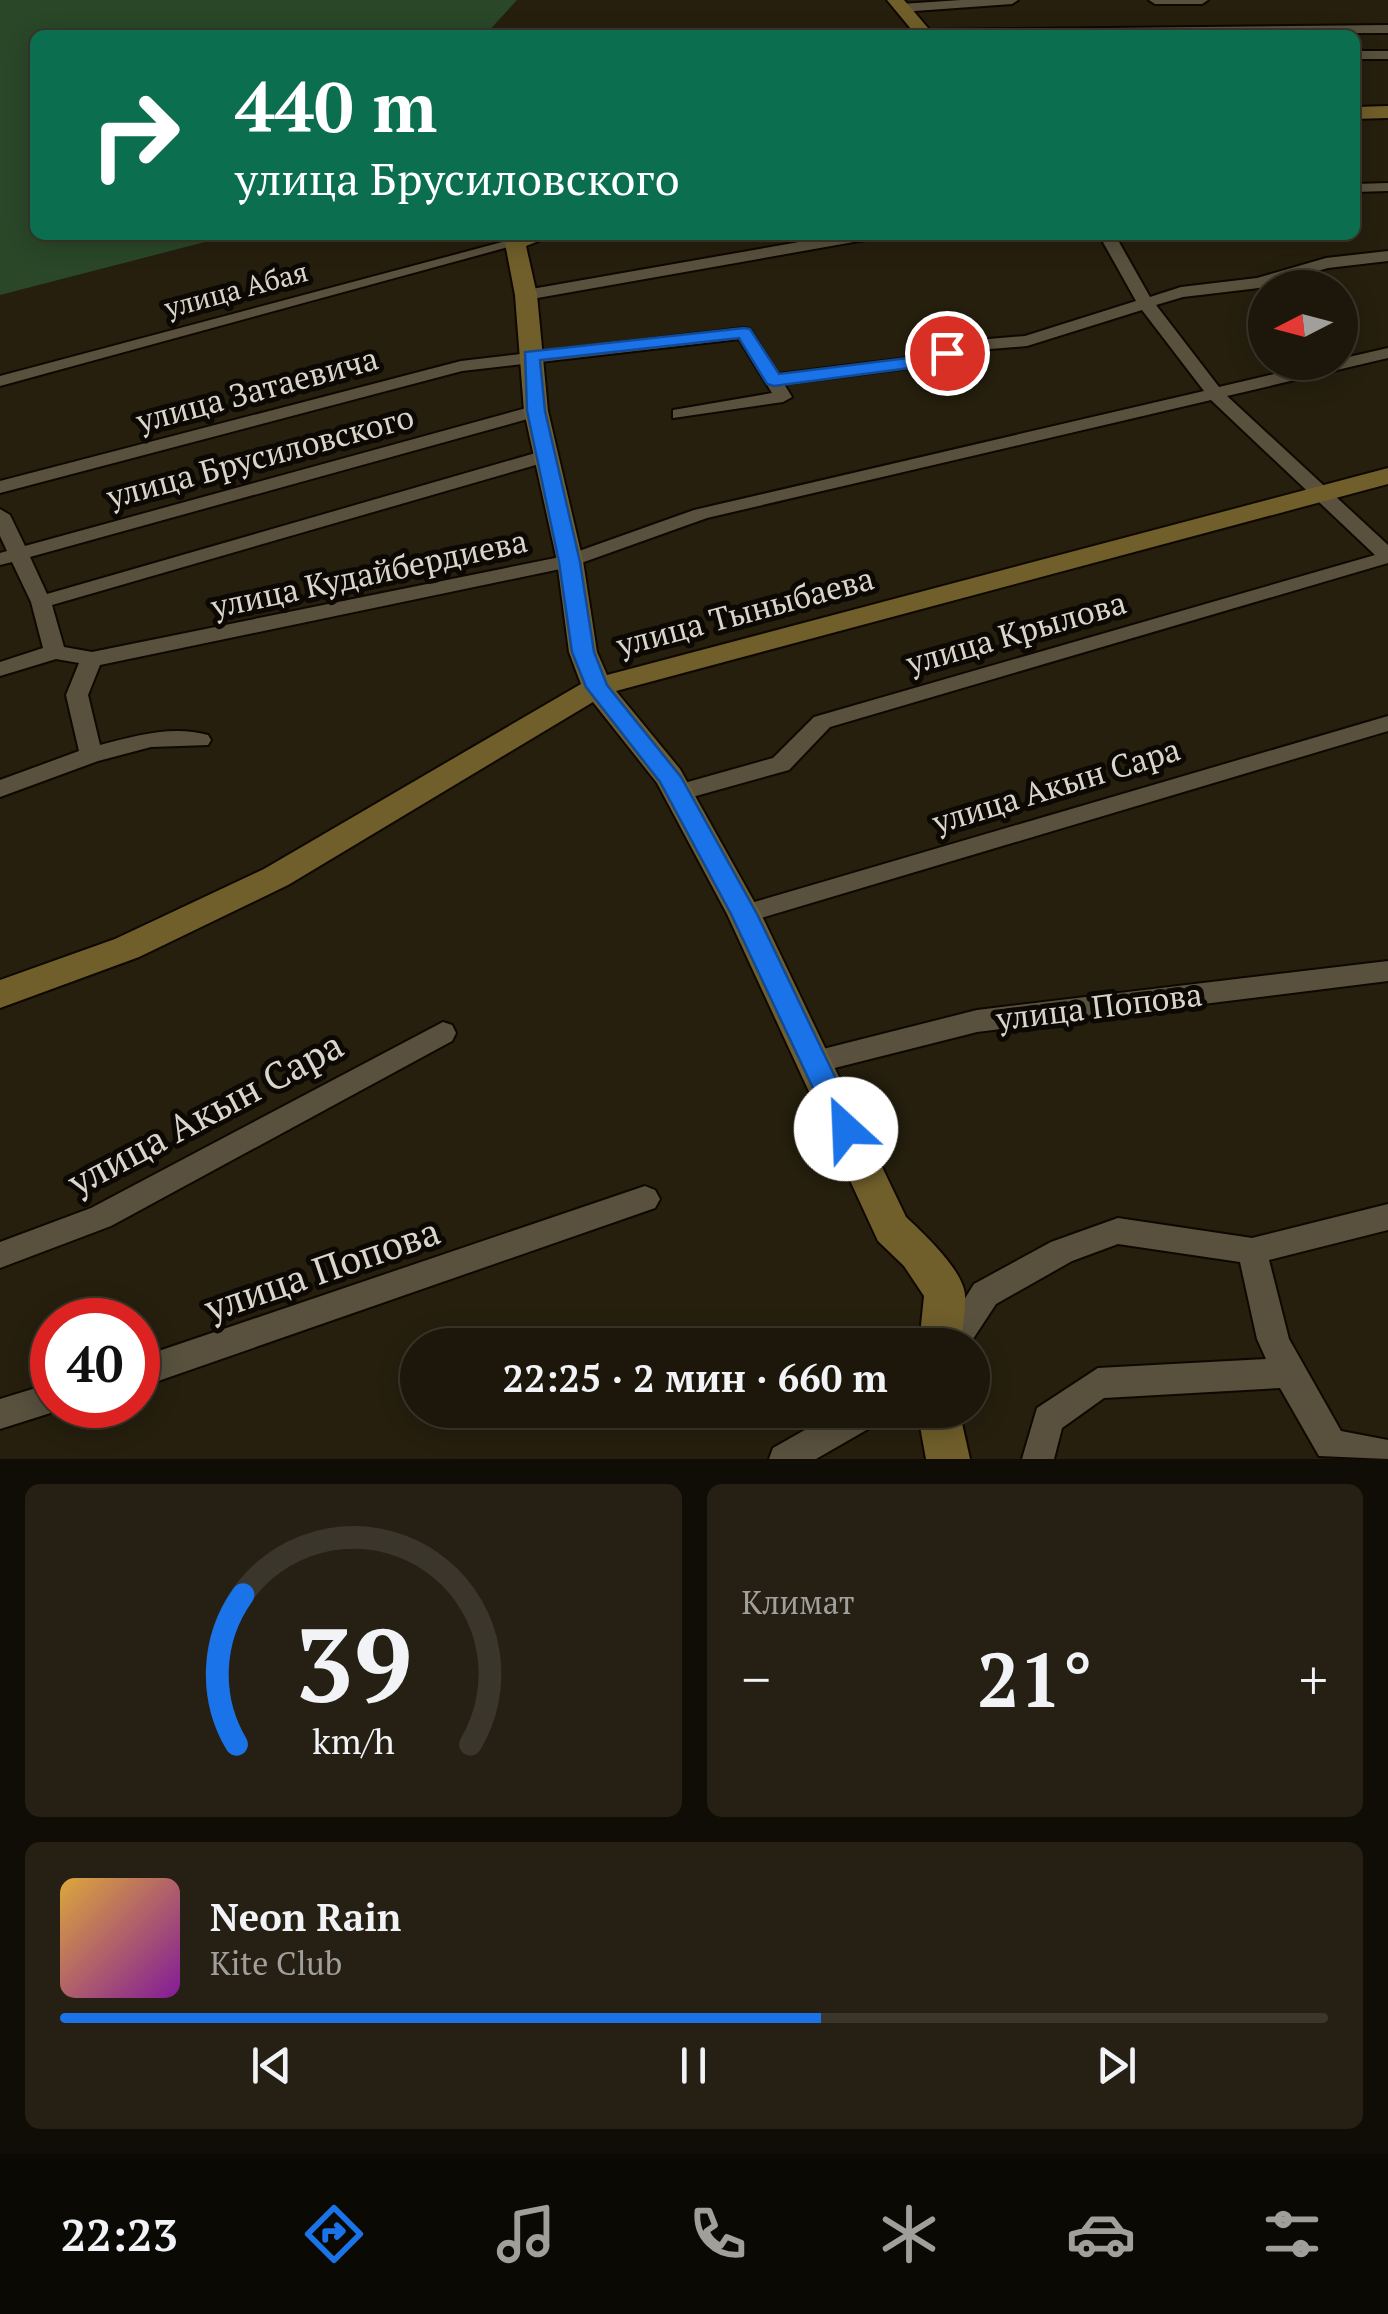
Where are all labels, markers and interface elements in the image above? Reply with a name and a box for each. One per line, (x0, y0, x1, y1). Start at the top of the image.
text: 440 m (235, 59, 437, 152)
icon: right (70, 70, 200, 200)
text: улица Брусиловского (235, 148, 680, 208)
street label: улица Абая (159, 252, 312, 326)
north arrow (1248, 270, 1358, 380)
map controls (1248, 270, 1358, 380)
pin (905, 311, 990, 396)
icon: arrive (920, 326, 975, 381)
street label: улица Затаевича (131, 337, 382, 442)
street label: улица Брусиловского (101, 395, 418, 517)
street label: улица Кудайбердиева (206, 519, 531, 627)
street label: улица Тыныбаева (611, 556, 878, 666)
street label: улица Крылова (900, 581, 1131, 684)
street label: улица Акын Сара (926, 727, 1185, 843)
street label: улица Попова (993, 973, 1204, 1040)
street label: улица Акын Сара (58, 1019, 351, 1207)
position arrow (794, 1077, 898, 1181)
street label: улица Попова (197, 1205, 446, 1333)
speed limit sign: 40 (30, 1298, 160, 1428)
text: 22:25 · 2 мин · 660 m (502, 1353, 888, 1403)
text: Климат (742, 1581, 855, 1623)
text: 39 (294, 1594, 412, 1732)
text: 21° (977, 1629, 1093, 1728)
text: − (742, 1642, 771, 1715)
text: + (1299, 1642, 1328, 1715)
text: km/h (312, 1717, 395, 1764)
text: Neon Rain (210, 1892, 401, 1942)
text: Kite Club (210, 1942, 342, 1984)
icon: previous (244, 2038, 299, 2093)
icon: pause (666, 2038, 721, 2093)
icon: next (1089, 2038, 1144, 2093)
icon: directions (299, 2199, 369, 2269)
icon: music (491, 2199, 561, 2269)
icon: phone (683, 2199, 753, 2269)
icon: climate (874, 2199, 944, 2269)
icon: car (1066, 2199, 1136, 2269)
icon: filters (1257, 2199, 1327, 2269)
text: 22:23 (61, 2204, 178, 2264)

